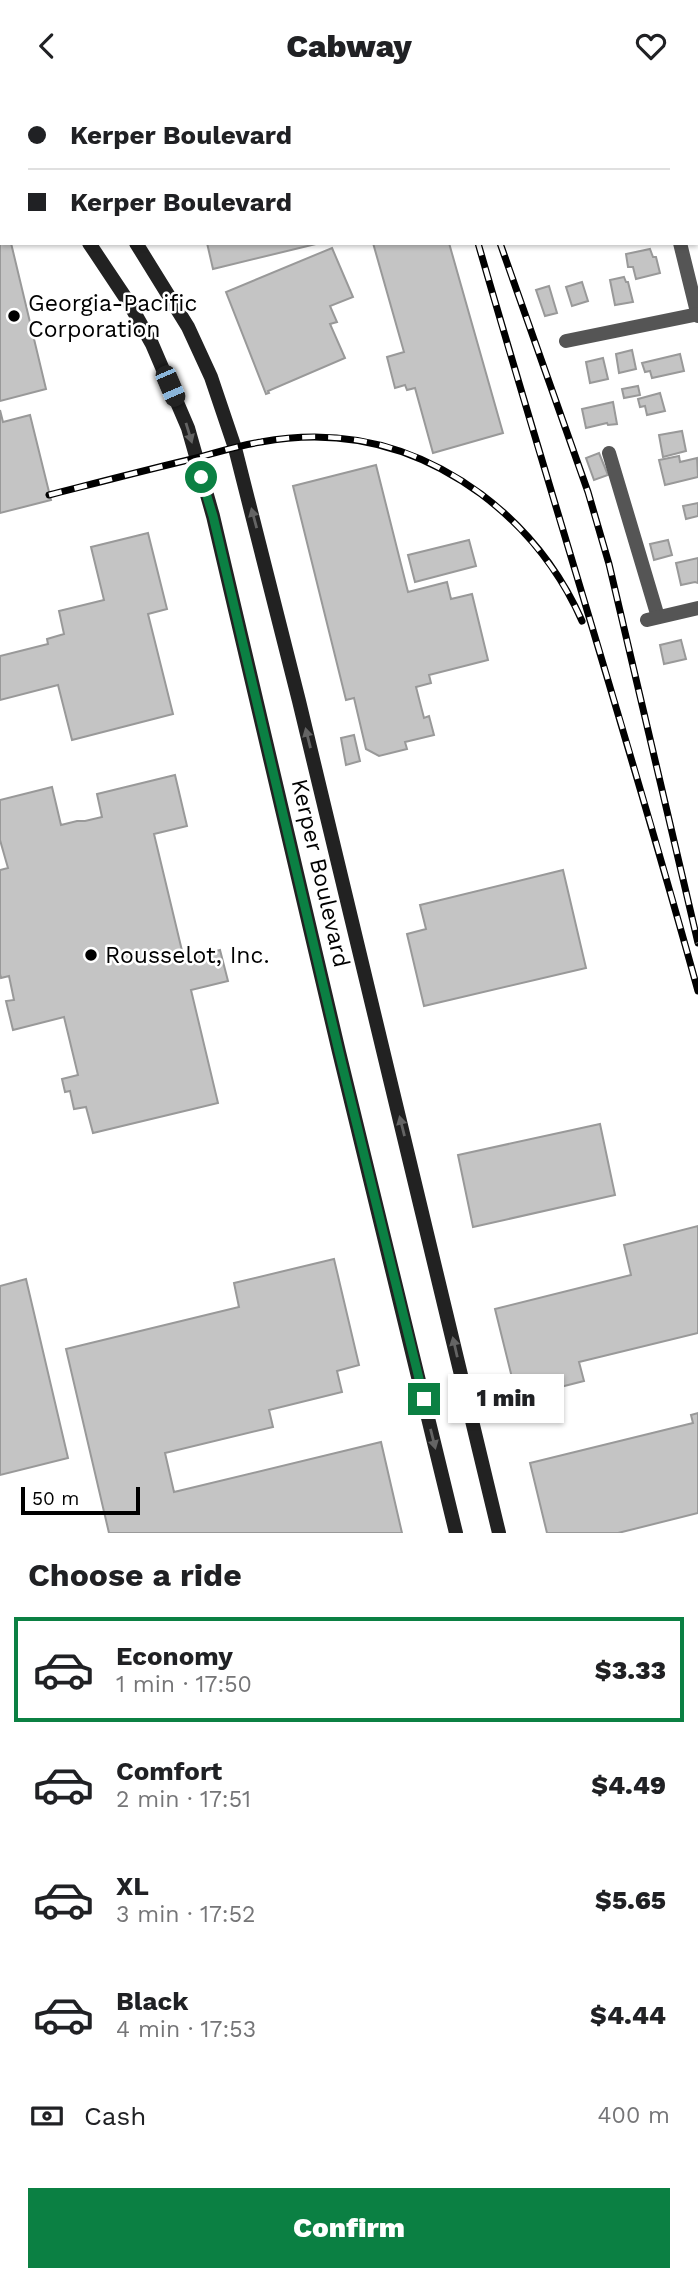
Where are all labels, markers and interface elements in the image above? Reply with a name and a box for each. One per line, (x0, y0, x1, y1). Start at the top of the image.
icon: back (28, 27, 66, 65)
text: Cabway (286, 27, 412, 65)
icon: heart (632, 27, 670, 65)
text: Kerper Boulevard (70, 120, 292, 150)
text: Kerper Boulevard (70, 187, 292, 217)
place label: Georgia-Pacific Corporation (28, 290, 197, 343)
marker: Georgia-Pacific Corporation (6, 308, 22, 324)
car (153, 363, 188, 409)
one-way arrow (184, 422, 194, 443)
route start (185, 461, 217, 493)
one-way arrow (248, 507, 258, 528)
one-way arrow (302, 727, 313, 749)
street label: Kerper Boulevard (286, 776, 355, 970)
place label: Rousselot, Inc. (105, 942, 270, 969)
marker: Rousselot, Inc. (83, 947, 99, 963)
one-way arrow (396, 1115, 407, 1137)
one-way arrow (449, 1336, 460, 1358)
callout: 1 min (448, 1375, 564, 1423)
route end (408, 1383, 440, 1415)
text: 1 min (476, 1385, 536, 1412)
one-way arrow (428, 1428, 439, 1450)
scale bar (21, 1484, 140, 1516)
text: 50 m (32, 1487, 79, 1510)
text: Choose a ride (28, 1556, 242, 1594)
icon: car (32, 1638, 95, 1701)
text: Economy (116, 1641, 233, 1671)
text: $3.33 (595, 1655, 666, 1685)
text: 1 min · 17:50 (116, 1671, 252, 1698)
icon: car (32, 1753, 95, 1816)
text: Comfort (116, 1756, 222, 1786)
text: $4.49 (591, 1770, 666, 1800)
text: 2 min · 17:51 (116, 1786, 251, 1813)
icon: car (32, 1868, 95, 1931)
text: XL (116, 1871, 149, 1901)
text: $5.65 (595, 1885, 666, 1915)
text: 3 min · 17:52 (116, 1901, 255, 1928)
icon: car (32, 1983, 95, 2046)
text: Black (116, 1986, 188, 2016)
text: $4.44 (590, 2000, 666, 2030)
text: 4 min · 17:53 (116, 2016, 256, 2043)
icon: cash (28, 2097, 66, 2135)
text: Cash (84, 2101, 146, 2131)
text: 400 m (598, 2102, 670, 2129)
button: Confirm (28, 2188, 670, 2268)

